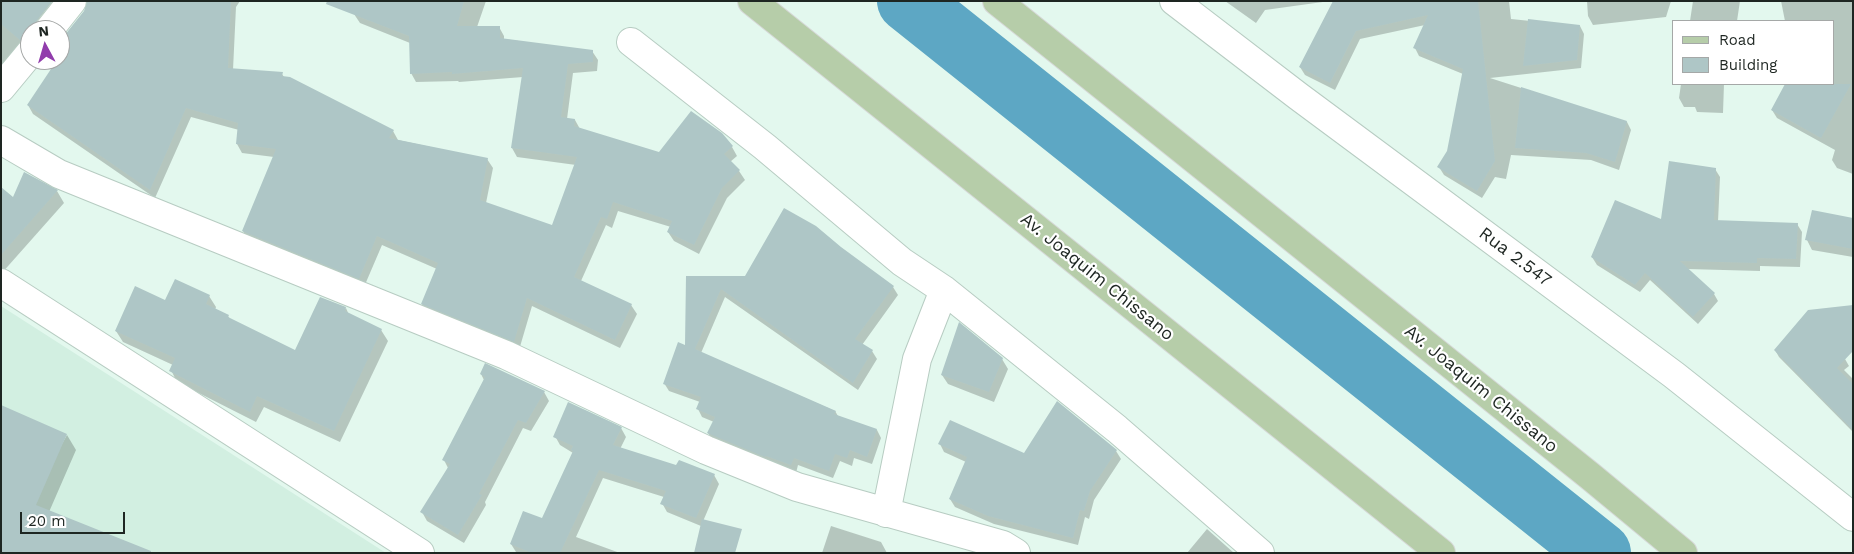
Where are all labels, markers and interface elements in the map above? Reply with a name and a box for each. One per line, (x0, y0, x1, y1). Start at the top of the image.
north arrow (20, 20, 70, 70)
legend (1672, 20, 1834, 85)
text: N (38, 23, 50, 40)
text: Road (1719, 31, 1756, 49)
text: Building (1719, 56, 1777, 74)
street label: Av. Joaquim Chissano (1016, 208, 1178, 346)
street label: Rua 2.547 (1474, 223, 1556, 291)
street label: Av. Joaquim Chissano (1400, 320, 1562, 458)
scale bar (22, 502, 128, 534)
text: 20 m (28, 512, 66, 530)

